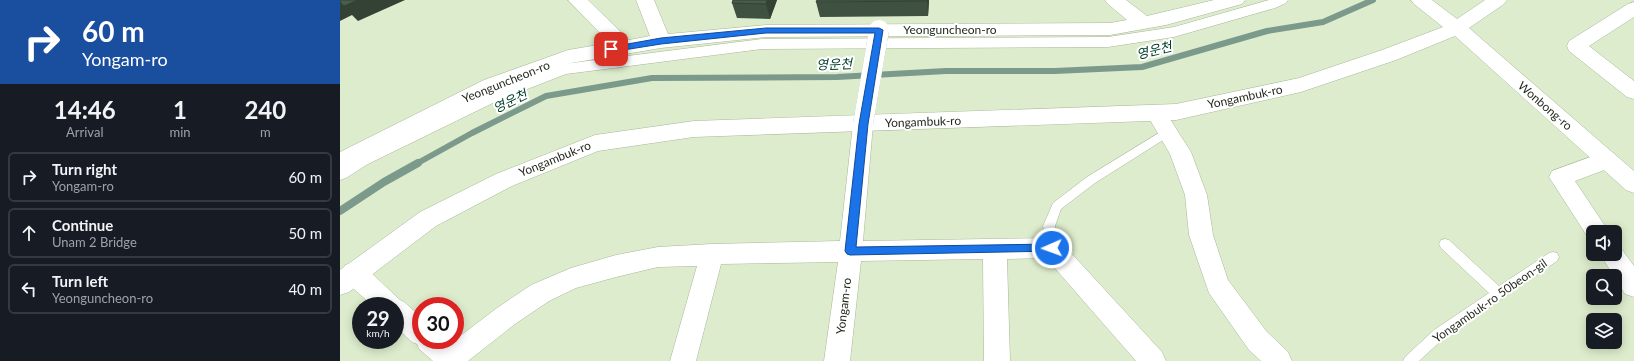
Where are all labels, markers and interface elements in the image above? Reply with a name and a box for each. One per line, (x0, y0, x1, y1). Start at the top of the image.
text: 60 m (82, 14, 145, 48)
icon: right (16, 16, 68, 68)
street label: Yeonguncheon-ro (903, 22, 997, 37)
pin (594, 32, 628, 66)
icon: arrive (600, 38, 622, 60)
water label: 영운천 (1135, 38, 1174, 62)
text: Yongam-ro (82, 48, 168, 70)
water label: 영운천 (816, 55, 853, 73)
street label: Yeonguncheon-ro (460, 57, 552, 106)
street label: Wonbong-ro (1515, 78, 1576, 133)
street label: Yongambuk-ro (1206, 81, 1284, 112)
water label: 영운천 (490, 85, 531, 116)
text: 14:46 (54, 95, 116, 124)
text: 1 (173, 95, 187, 124)
text: 240 (244, 95, 286, 124)
street label: Yongambuk-ro (885, 113, 962, 130)
text: Arrival (66, 124, 103, 140)
text: min (170, 124, 191, 140)
text: m (260, 124, 271, 140)
street label: Yongambuk-ro (517, 137, 593, 180)
text: Turn right (52, 160, 117, 178)
icon: right (18, 166, 40, 188)
text: 60 m (288, 168, 322, 186)
text: Yongam-ro (52, 178, 114, 194)
text: Continue (52, 216, 113, 234)
icon: ahead (18, 222, 40, 244)
text: 50 m (288, 224, 322, 242)
map controls (1586, 225, 1622, 349)
button: sound (1586, 225, 1622, 261)
position arrow (1031, 227, 1073, 269)
text: Unam 2 Bridge (52, 234, 137, 250)
street label: Yongambuk-ro 50beon-gil (1430, 255, 1550, 346)
button: search (1586, 269, 1622, 305)
text: Turn left (52, 272, 108, 290)
street label: Yongam-ro (833, 276, 854, 335)
icon: left (18, 278, 40, 300)
text: 40 m (288, 280, 322, 298)
text: Yeonguncheon-ro (52, 290, 153, 306)
speed limit sign: 30 (412, 297, 464, 349)
text: 29 (366, 306, 390, 330)
button: layers (1586, 313, 1622, 349)
text: km/h (366, 327, 390, 339)

